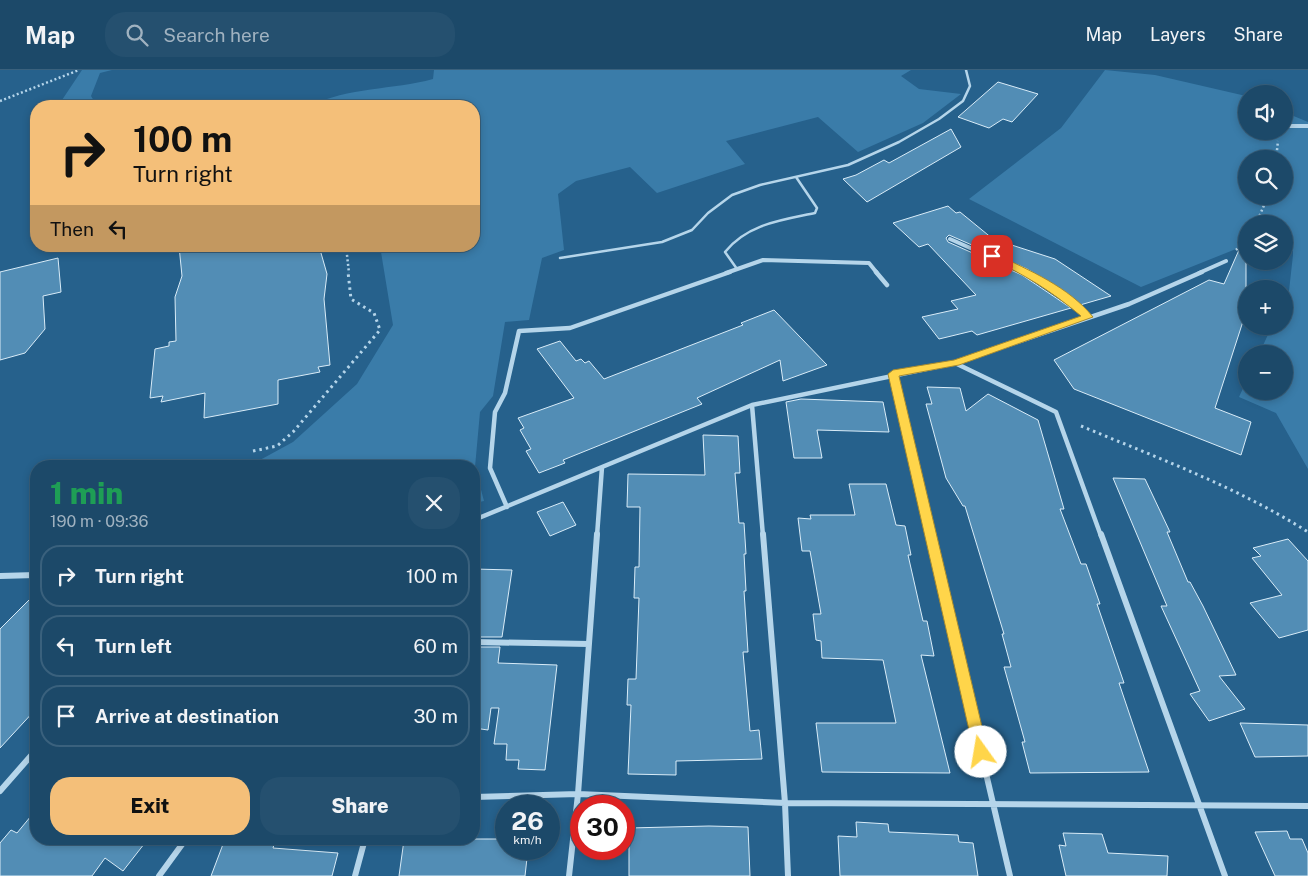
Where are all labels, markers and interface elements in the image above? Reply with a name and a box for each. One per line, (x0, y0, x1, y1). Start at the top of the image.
search box (105, 12, 455, 57)
text: Map (25, 21, 75, 49)
icon: search (123, 21, 151, 49)
text: Search here (163, 24, 270, 46)
text: Map (1086, 24, 1122, 45)
text: Layers (1150, 24, 1206, 45)
text: Share (1234, 24, 1283, 45)
map controls (1238, 85, 1293, 400)
button: sound (1238, 85, 1293, 140)
text: 100 m (133, 119, 232, 160)
icon: right (50, 120, 115, 185)
button: search (1238, 150, 1293, 205)
text: Turn right (133, 161, 233, 187)
icon: left (104, 215, 132, 243)
button: layers (1238, 215, 1293, 270)
text: Then (50, 218, 94, 240)
pin (971, 235, 1013, 277)
icon: arrive (978, 242, 1006, 270)
button: + (1238, 280, 1293, 335)
button: − (1238, 345, 1293, 400)
text: 1 min (50, 475, 123, 511)
button: close (408, 477, 460, 529)
text: 190 m · 09:36 (50, 512, 148, 531)
icon: right (52, 562, 80, 590)
text: Turn right (95, 565, 184, 587)
text: 100 m (406, 565, 458, 587)
icon: left (52, 632, 80, 660)
text: Turn left (95, 635, 172, 657)
text: 60 m (414, 635, 458, 657)
icon: arrive (52, 702, 80, 730)
text: Arrive at destination (95, 705, 279, 727)
text: 30 m (413, 705, 458, 727)
position arrow (954, 725, 1006, 777)
button: Exit (50, 777, 250, 835)
button: Share (260, 777, 460, 835)
speed limit sign: 30 (570, 795, 635, 860)
text: 26 (511, 806, 544, 836)
text: km/h (513, 833, 542, 847)

